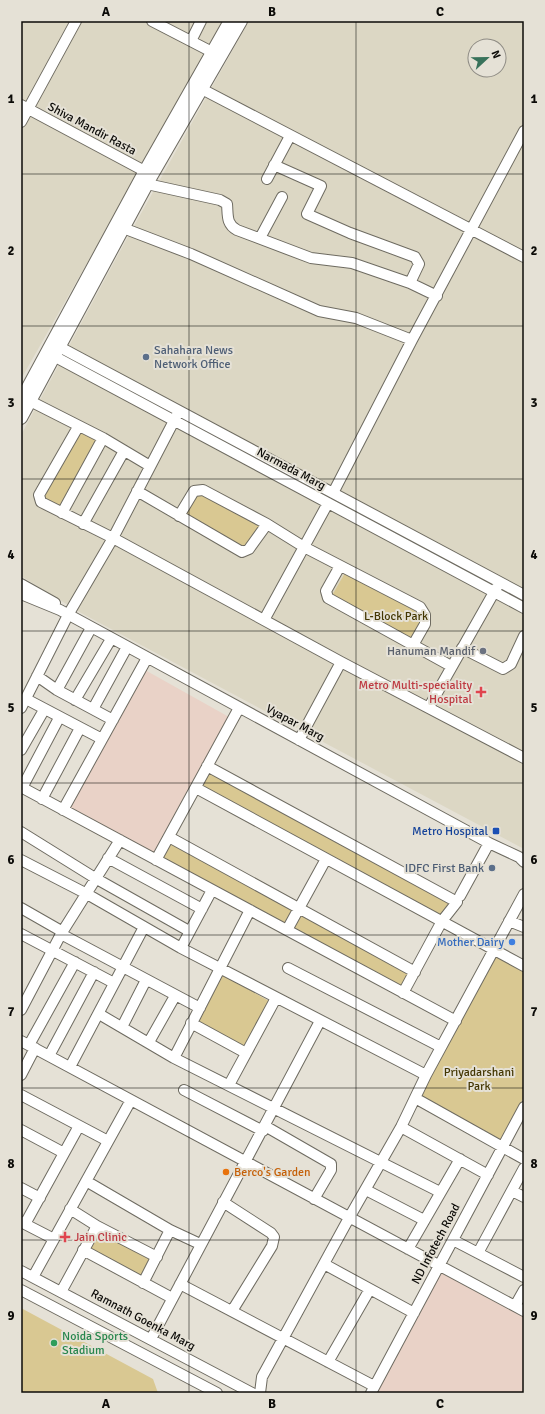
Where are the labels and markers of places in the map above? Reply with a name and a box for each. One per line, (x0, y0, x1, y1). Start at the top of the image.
place label: Sahahara News Network Office (154, 343, 233, 372)
marker: Sahahara News Network Office (141, 352, 151, 362)
place label: Hanuman Mandif (387, 644, 476, 659)
marker: Hanuman Mandif (478, 646, 488, 656)
place label: Metro Multi-speciality Hospital (358, 678, 472, 707)
marker: Metro Multi-speciality Hospital (475, 686, 487, 698)
place label: Metro Hospital (412, 824, 488, 839)
marker: Metro Hospital (491, 826, 501, 836)
place label: IDFC First Bank (405, 861, 484, 876)
marker: IDFC First Bank (487, 863, 497, 873)
place label: Mother Dairy (437, 935, 504, 950)
marker: Mother Dairy (507, 937, 517, 947)
place label: Berco's Garden (234, 1165, 311, 1180)
marker: Berco's Garden (221, 1167, 231, 1177)
place label: Jain Clinic (74, 1230, 127, 1245)
marker: Jain Clinic (59, 1231, 71, 1243)
place label: Noida Sports Stadium (62, 1329, 128, 1358)
marker: Noida Sports Stadium (49, 1338, 59, 1348)

